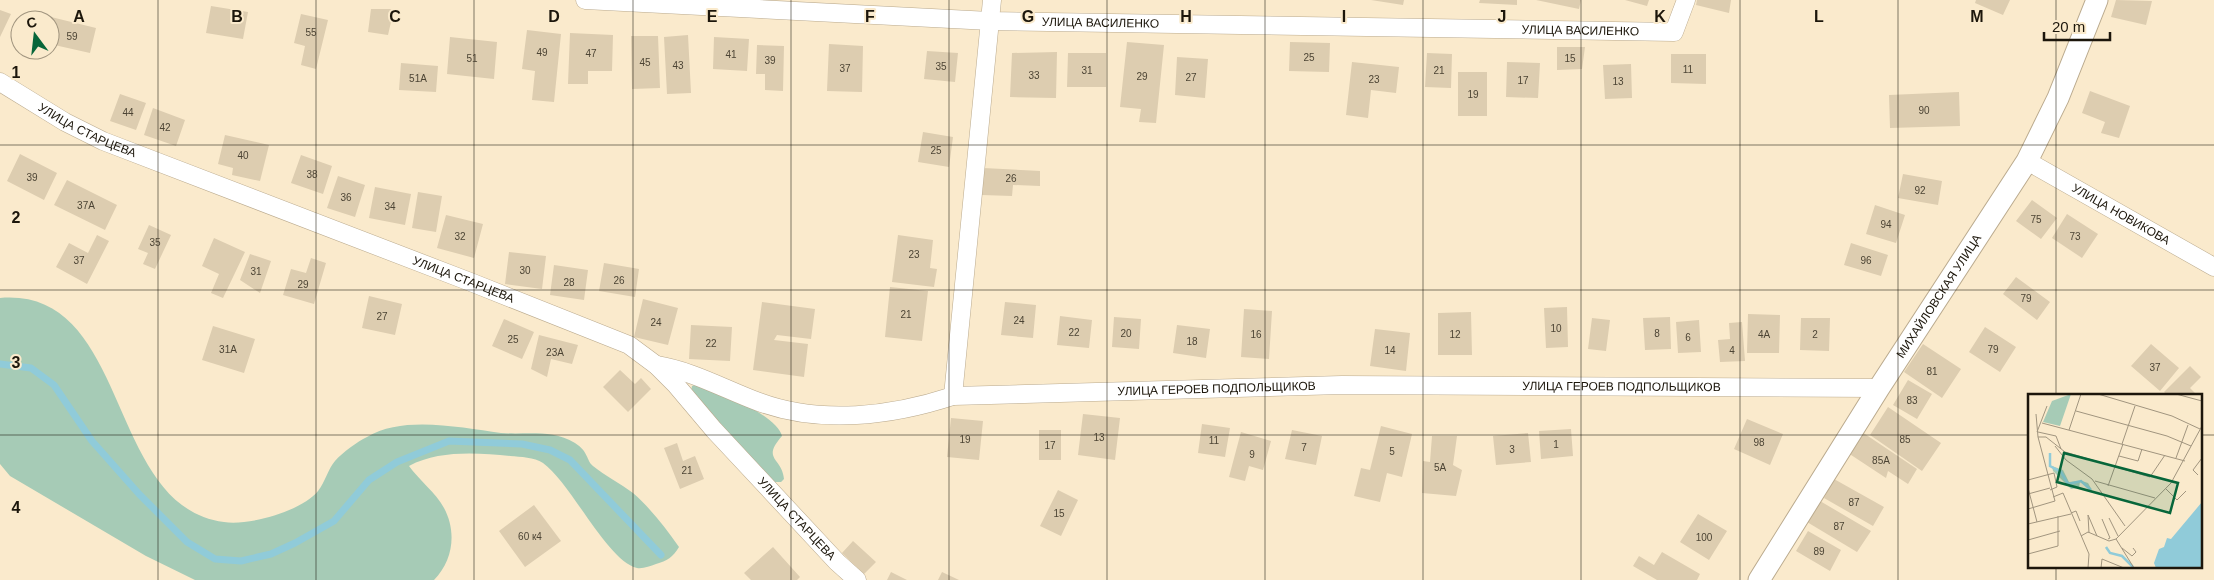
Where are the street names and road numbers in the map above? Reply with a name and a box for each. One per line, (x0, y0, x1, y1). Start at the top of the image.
street label: УЛИЦА ВАСИЛЕНКО (1042, 15, 1159, 31)
street label: УЛИЦА ВАСИЛЕНКО (1522, 23, 1639, 38)
street label: УЛИЦА СТАРЦЕВА (36, 100, 138, 160)
street label: УЛИЦА НОВИКОВА (2069, 181, 2172, 248)
street label: МИХАЙЛОВСКАЯ УЛИЦА (1894, 232, 1984, 361)
street label: УЛИЦА СТАРЦЕВА (411, 254, 516, 306)
street label: УЛИЦА ГЕРОЕВ ПОДПОЛЬЩИКОВ (1117, 379, 1316, 398)
street label: УЛИЦА ГЕРОЕВ ПОДПОЛЬЩИКОВ (1522, 379, 1721, 394)
street label: УЛИЦА СТАРЦЕВА (755, 474, 838, 563)

